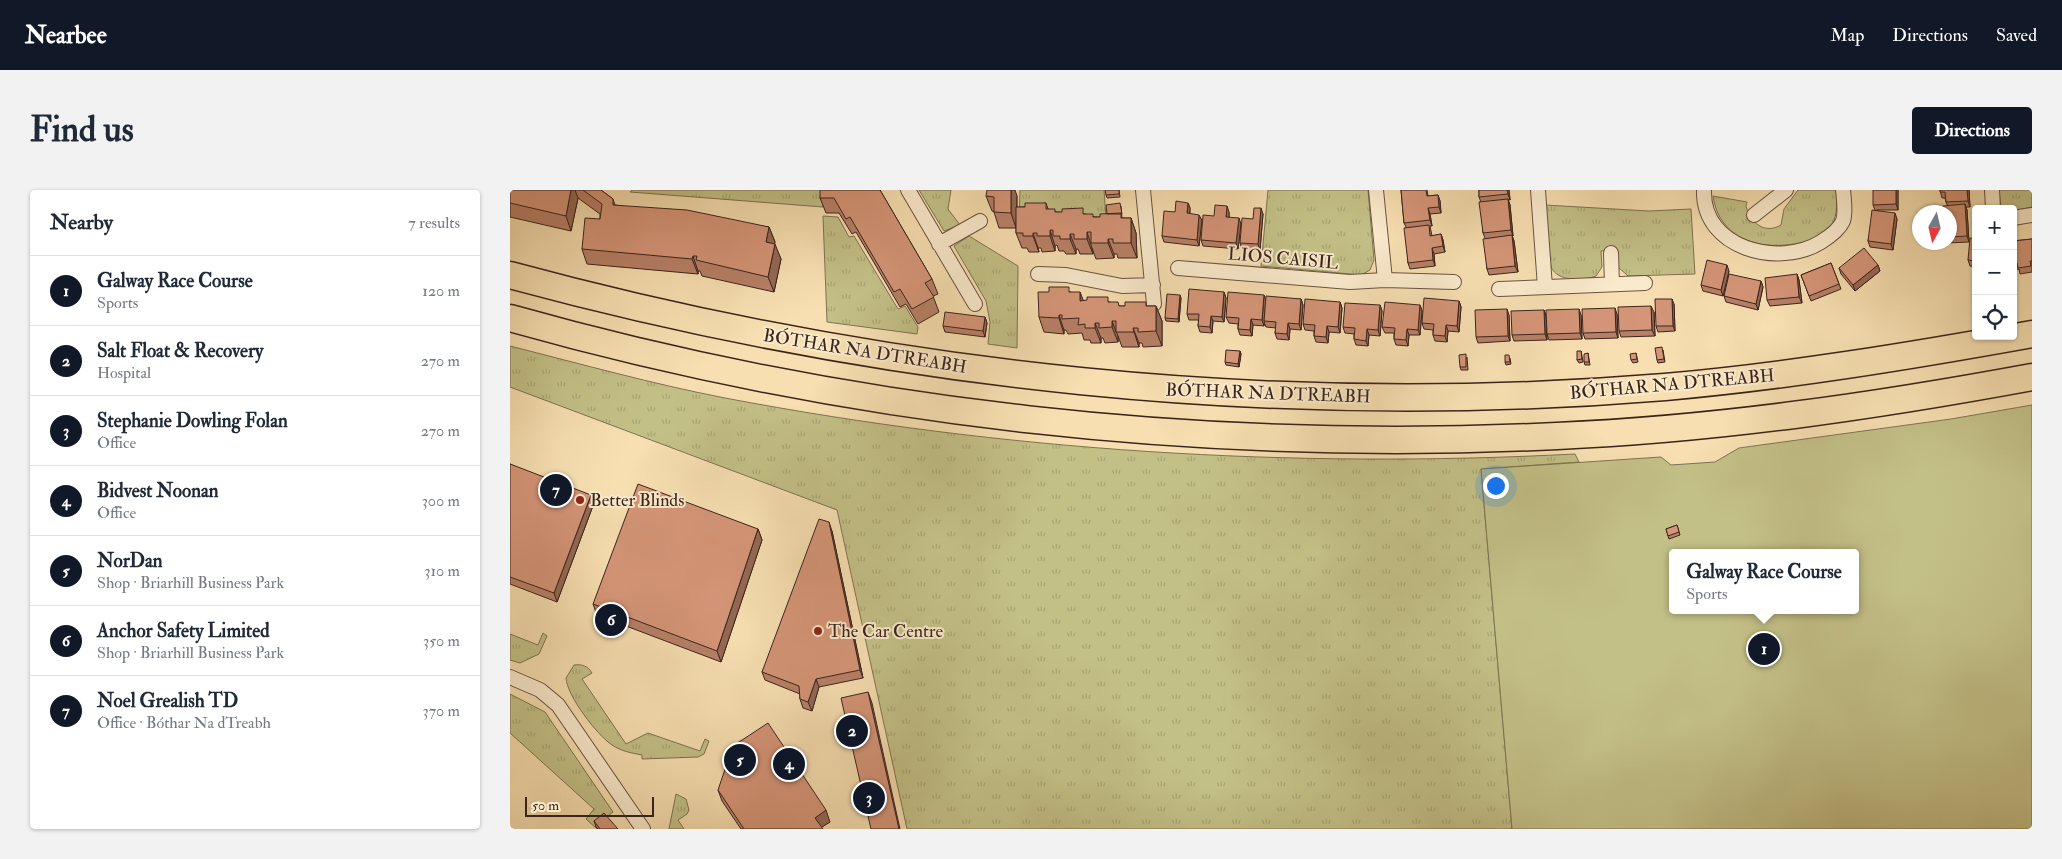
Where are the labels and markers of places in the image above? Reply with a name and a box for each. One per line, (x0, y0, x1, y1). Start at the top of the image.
pin: 7 (540, 471, 572, 509)
place label: Better Blinds (590, 489, 684, 512)
marker: Better Blinds (574, 494, 586, 506)
pin: 6 (595, 601, 627, 639)
place label: The Car Centre (828, 620, 943, 643)
marker: The Car Centre (812, 625, 824, 637)
pin: 1 (1748, 630, 1780, 668)
pin: 2 (836, 712, 868, 750)
pin: 5 (724, 741, 756, 779)
pin: 4 (773, 745, 805, 783)
pin: 3 (853, 779, 885, 817)

